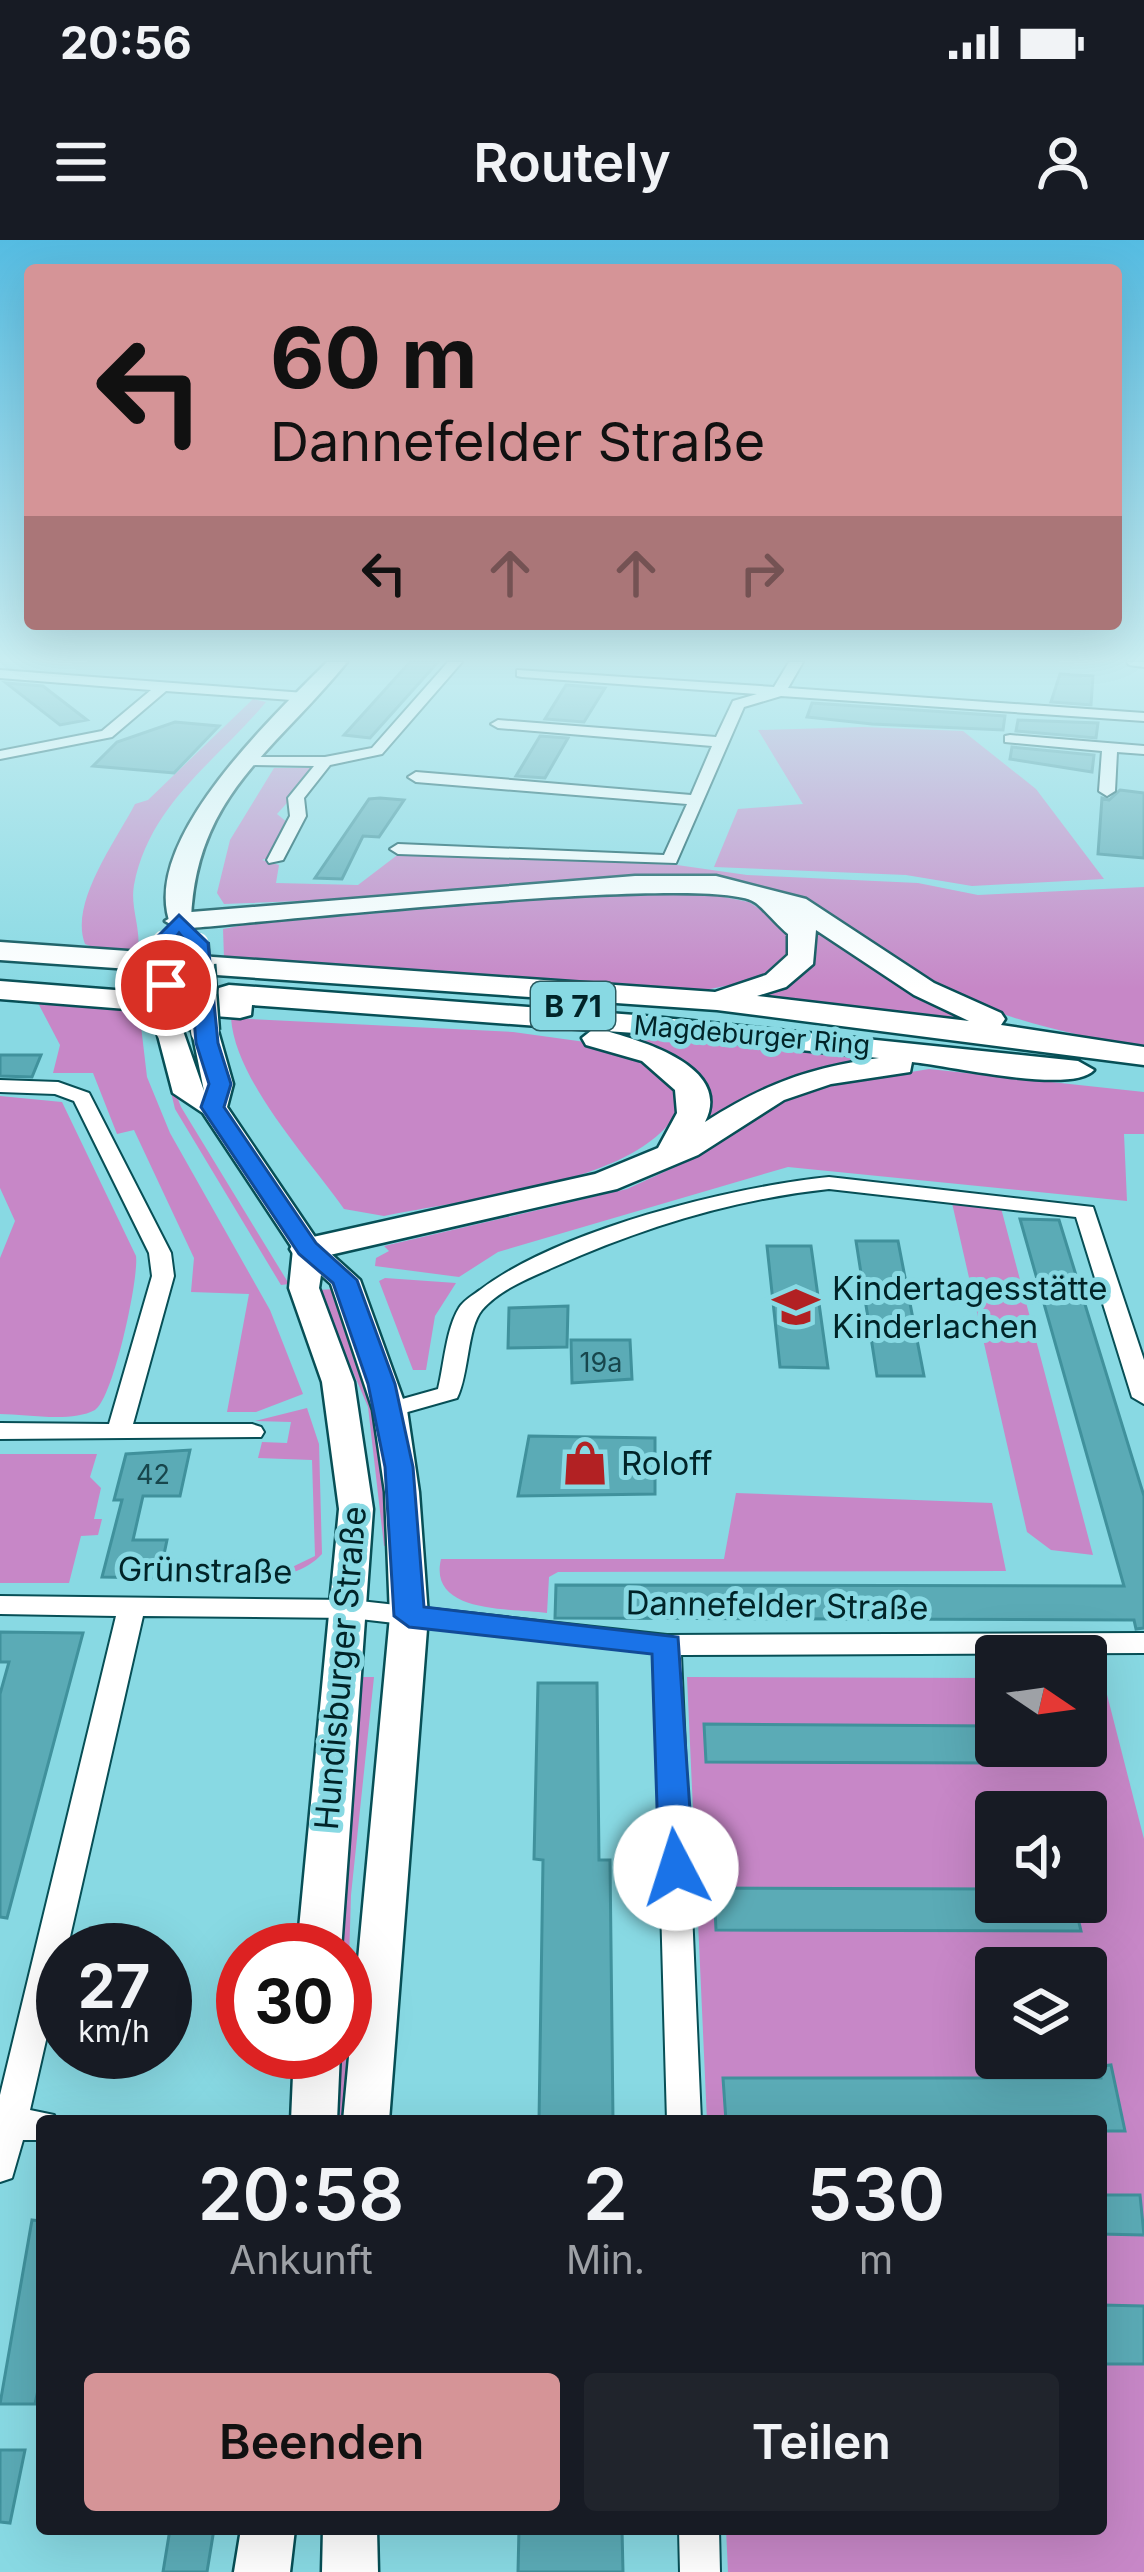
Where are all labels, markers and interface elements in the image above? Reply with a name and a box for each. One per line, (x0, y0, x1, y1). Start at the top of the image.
text: 20:56 (60, 15, 192, 70)
icon: menu (48, 129, 114, 195)
icon: person (1030, 129, 1096, 195)
text: Routely (473, 130, 671, 195)
text: 60 m (270, 307, 478, 408)
icon: left (72, 312, 228, 468)
text: Dannefelder Straße (270, 409, 765, 474)
icon: left (351, 540, 417, 606)
icon: ahead (477, 540, 543, 606)
icon: ahead (603, 540, 669, 606)
icon: right (729, 540, 795, 606)
pin (115, 934, 217, 1036)
icon: arrive (133, 952, 199, 1018)
road number: B 71 (531, 982, 615, 1030)
street label: Magdeburger Ring (632, 1008, 872, 1062)
place label: Kindertagesstätte Kinderlachen (832, 1268, 1108, 1346)
school or university icon: Kindertagesstätte Kinderlachen (771, 1282, 821, 1332)
house number: 19a (580, 1346, 622, 1379)
shop icon: Roloff (560, 1438, 610, 1488)
place label: Roloff (621, 1443, 712, 1483)
house number: 42 (136, 1458, 170, 1491)
street label: Hundisburger Straße (306, 1505, 374, 1831)
street label: Grünstraße (117, 1548, 293, 1592)
street label: Dannefelder Straße (625, 1582, 929, 1628)
north arrow (975, 1635, 1107, 1767)
map controls (975, 1635, 1107, 2079)
button: sound (975, 1791, 1107, 1923)
position arrow (613, 1805, 739, 1931)
speed limit sign: 30 (216, 1923, 372, 2079)
button: layers (975, 1947, 1107, 2079)
text: 27 (78, 1950, 150, 2022)
text: km/h (78, 2013, 150, 2049)
text: 20:58 (198, 2150, 404, 2237)
text: 2 (583, 2150, 628, 2237)
text: 530 (807, 2150, 945, 2237)
text: Ankunft (229, 2236, 373, 2283)
text: Min. (566, 2236, 645, 2283)
text: m (859, 2236, 893, 2283)
button: Beenden (84, 2373, 560, 2511)
button: Teilen (584, 2373, 1059, 2511)

